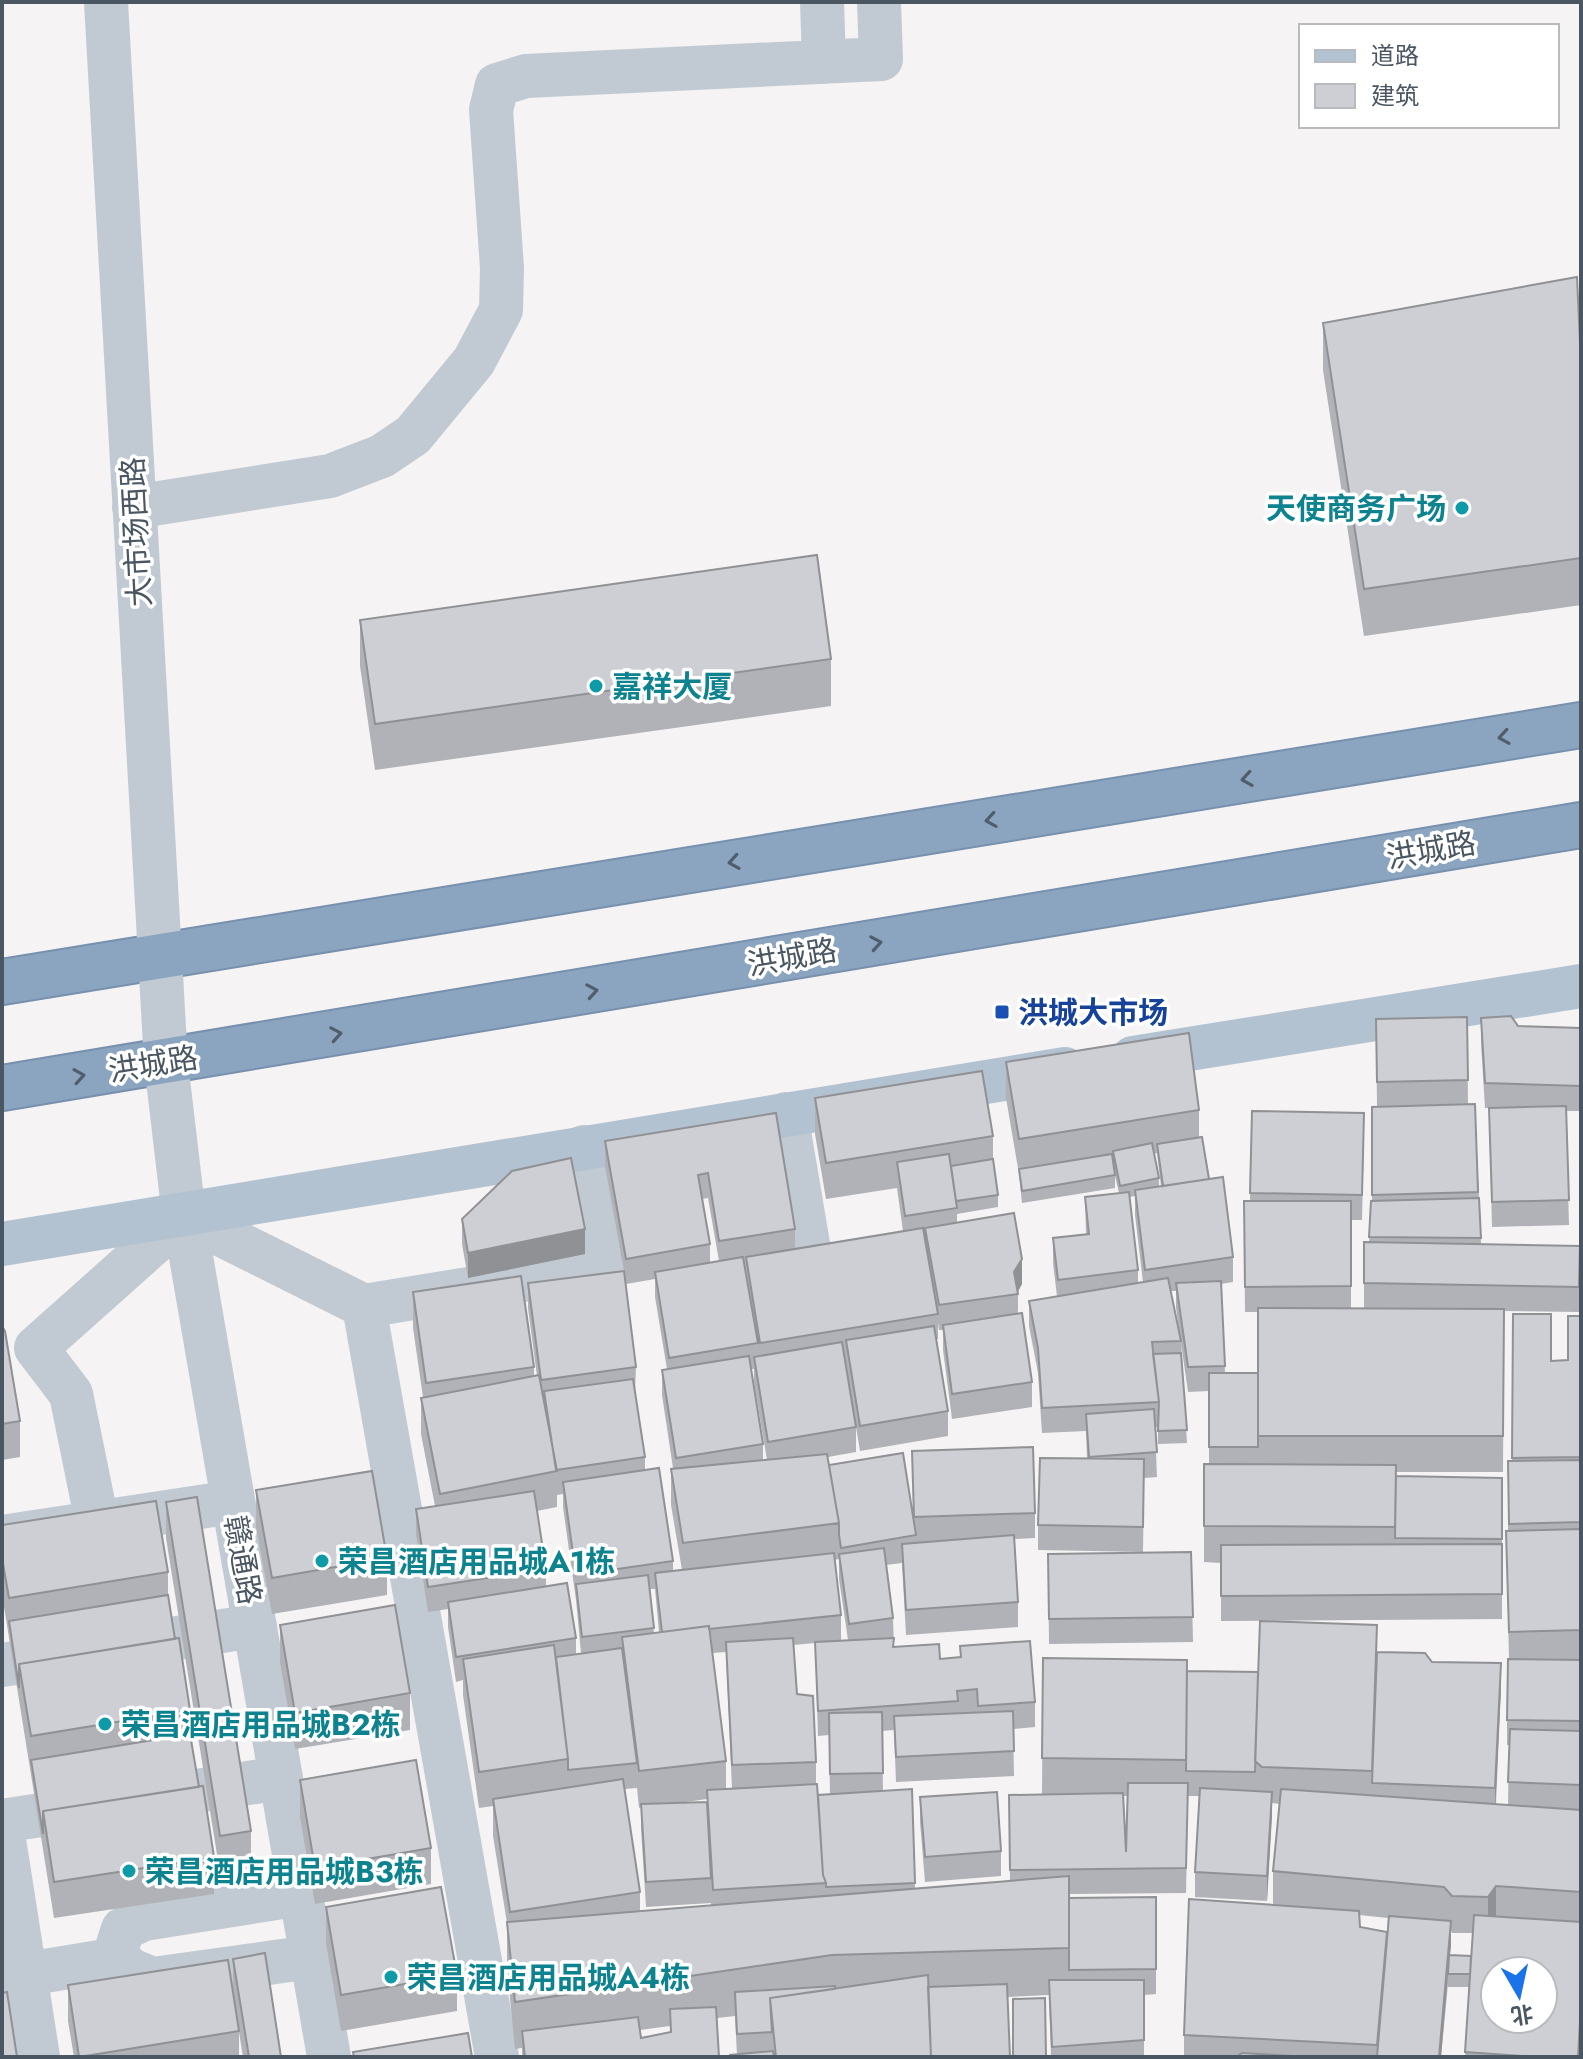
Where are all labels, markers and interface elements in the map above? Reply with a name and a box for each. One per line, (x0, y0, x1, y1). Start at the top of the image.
legend (1299, 24, 1559, 128)
text: 道路 (1371, 38, 1419, 73)
text: 建筑 (1371, 78, 1419, 113)
street label: 大市场西路 (111, 456, 161, 608)
place label: 天使商务广场 (1266, 487, 1446, 530)
marker: 天使商务广场 (1453, 499, 1471, 517)
place label: 嘉祥大厦 (612, 665, 732, 708)
marker: 嘉祥大厦 (587, 677, 605, 695)
one-way arrow (1497, 728, 1511, 745)
one-way arrow (1241, 770, 1254, 787)
one-way arrow (984, 811, 998, 828)
street label: 洪城路 (1383, 821, 1479, 879)
one-way arrow (727, 853, 741, 870)
street label: 洪城路 (744, 928, 840, 986)
one-way arrow (869, 935, 883, 952)
one-way arrow (585, 983, 599, 1000)
place label: 洪城大市场 (1018, 991, 1168, 1034)
marker: 洪城大市场 (993, 1003, 1011, 1021)
one-way arrow (329, 1026, 342, 1043)
street label: 洪城路 (105, 1036, 201, 1092)
one-way arrow (72, 1068, 86, 1085)
street label: 赣通路 (214, 1512, 272, 1608)
place label: 荣昌酒店用品城A1栋 (338, 1540, 615, 1583)
marker: 荣昌酒店用品城A1栋 (313, 1552, 331, 1570)
place label: 荣昌酒店用品城B2栋 (121, 1703, 401, 1746)
marker: 荣昌酒店用品城B2栋 (96, 1715, 114, 1733)
place label: 荣昌酒店用品城B3栋 (145, 1850, 424, 1893)
marker: 荣昌酒店用品城B3栋 (120, 1862, 138, 1880)
north arrow (1479, 1955, 1559, 2035)
place label: 荣昌酒店用品城A4栋 (407, 1956, 690, 1999)
marker: 荣昌酒店用品城A4栋 (382, 1968, 400, 1986)
text: 北 (1509, 1997, 1536, 2032)

